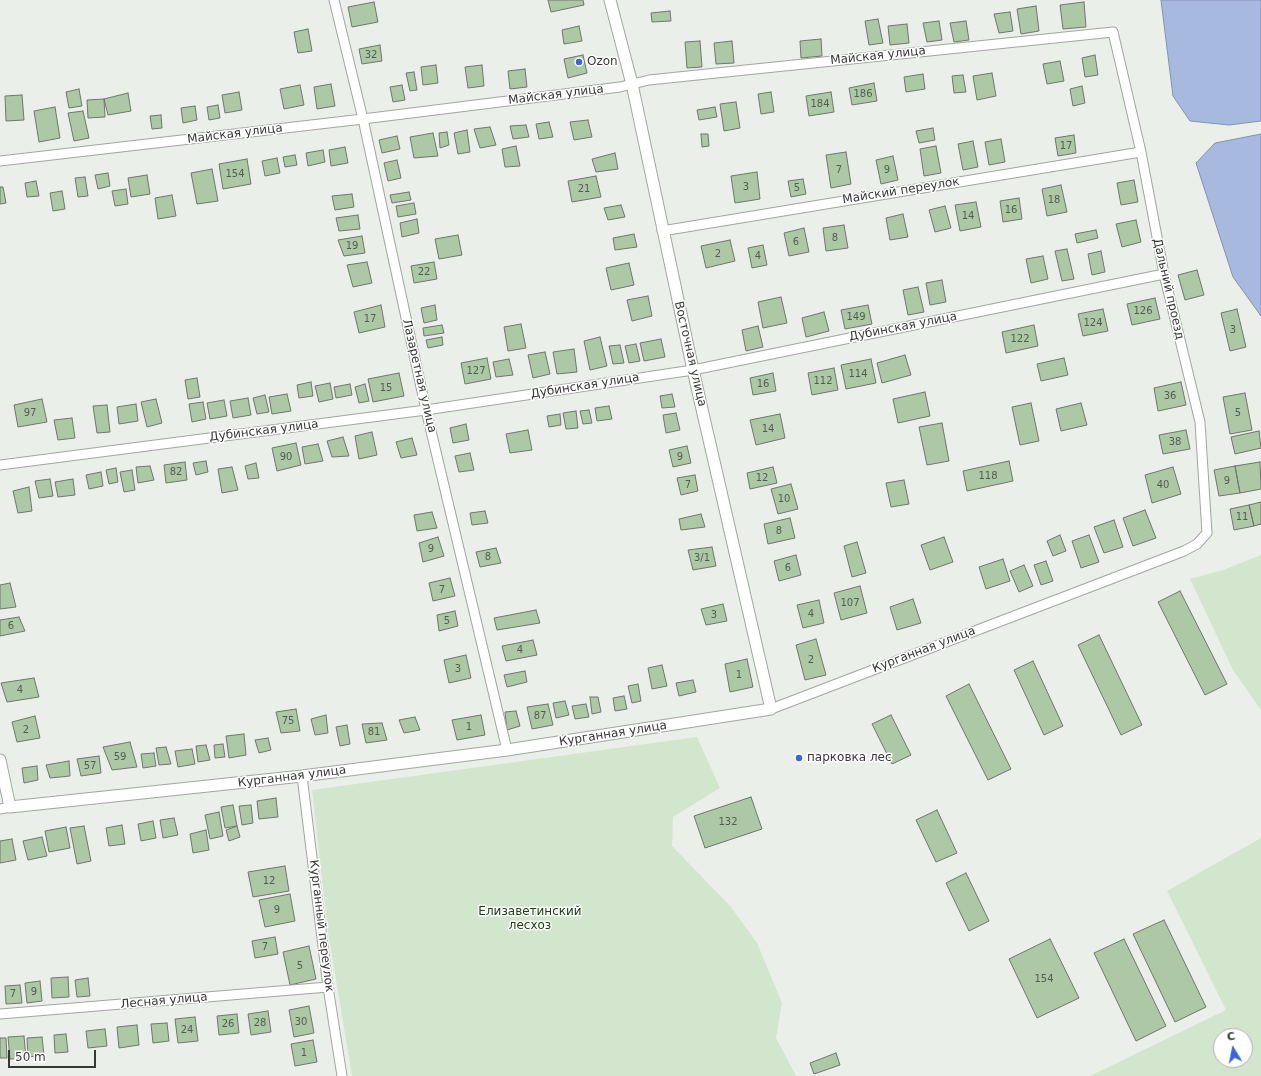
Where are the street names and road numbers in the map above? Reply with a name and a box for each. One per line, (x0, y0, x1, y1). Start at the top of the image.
street label: Майская улица (830, 44, 926, 68)
street label: Майская улица (508, 82, 604, 108)
street label: Майская улица (187, 121, 283, 147)
street label: Майский переулок (841, 175, 961, 207)
street label: Дальний проезд (1149, 237, 1187, 341)
street label: Восточная улица (671, 300, 709, 408)
street label: Дубинская улица (848, 309, 958, 345)
street label: Лазаретная улица (399, 318, 439, 434)
street label: Дубинская улица (530, 370, 640, 402)
street label: Дубинская улица (209, 417, 319, 445)
street label: Курганная улица (871, 624, 977, 676)
street label: Курганная улица (558, 718, 668, 750)
street label: Курганная улица (237, 763, 347, 791)
street label: Курганный переулок (306, 859, 336, 993)
street label: Лесная улица (120, 990, 208, 1012)

